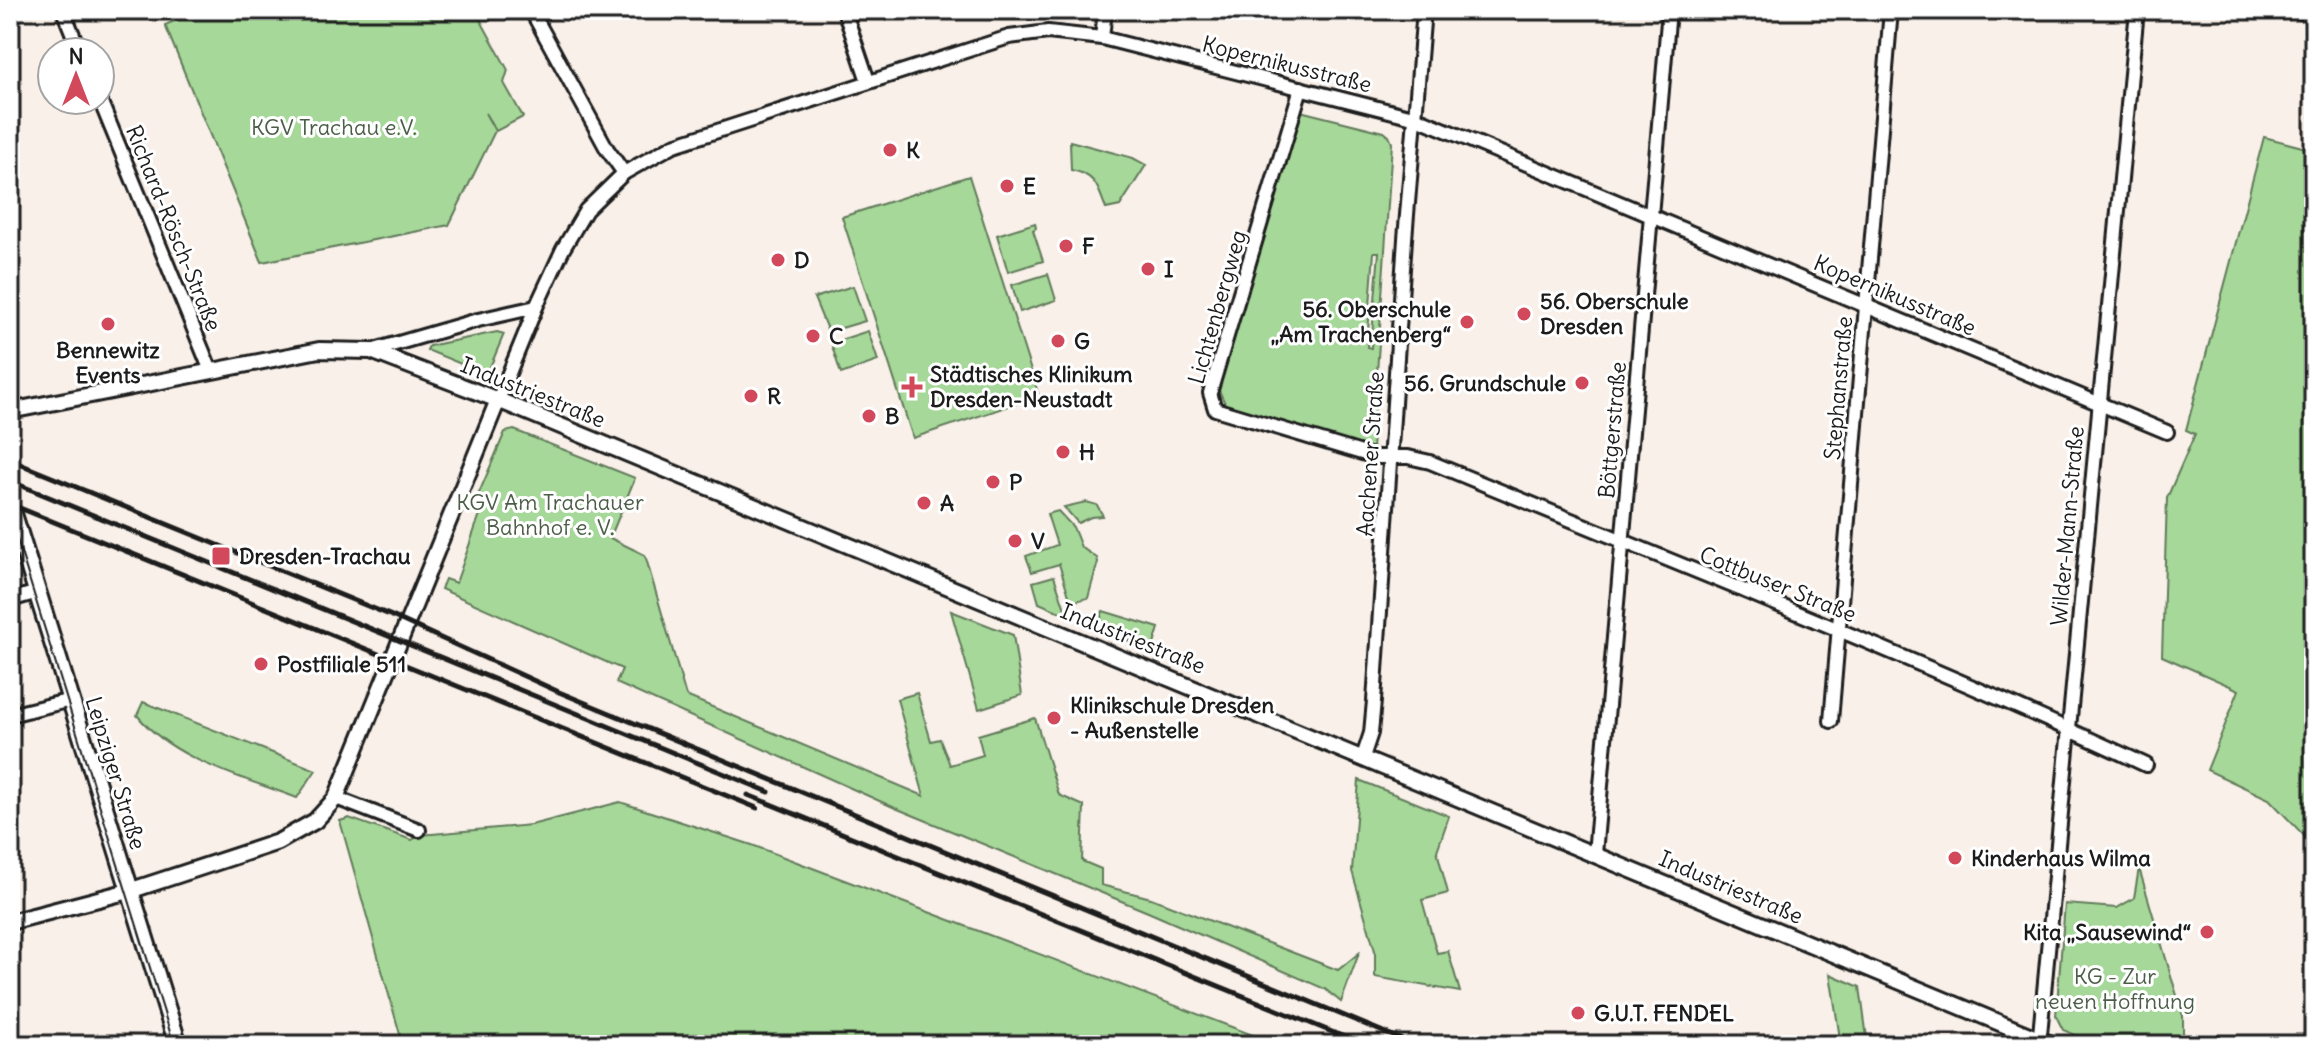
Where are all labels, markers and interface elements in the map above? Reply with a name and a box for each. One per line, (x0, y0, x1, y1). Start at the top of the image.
street label: Kopernikusstraße (1199, 29, 1375, 99)
north arrow (36, 36, 116, 116)
text: N (68, 42, 84, 70)
park label: KGV Trachau e.V. (251, 113, 417, 141)
street label: Richard-Rösch-Straße (120, 121, 228, 335)
place label: K (906, 136, 920, 164)
marker: K (881, 141, 899, 159)
place label: E (1023, 172, 1036, 200)
marker: E (998, 177, 1016, 195)
street label: Lichtenbergweg (1182, 227, 1252, 387)
place label: F (1082, 232, 1095, 260)
marker: F (1057, 237, 1075, 255)
place label: D (794, 246, 810, 274)
street label: Kopernikusstraße (1810, 248, 1980, 342)
marker: D (769, 251, 787, 269)
place label: I (1164, 255, 1174, 283)
marker: I (1139, 260, 1157, 278)
place label: 56. Oberschule Dresden (1540, 287, 1689, 340)
place label: 56. Oberschule „Am Trachenberg“ (1271, 295, 1451, 348)
marker: 56. Oberschule Dresden (1515, 305, 1533, 323)
marker: 56. Oberschule „Am Trachenberg“ (1458, 313, 1476, 331)
marker: Bennewitz Events (99, 315, 117, 333)
street label: Stephanstraße (1818, 315, 1858, 461)
place label: C (829, 322, 844, 350)
marker: C (804, 327, 822, 345)
place label: G (1074, 327, 1090, 355)
marker: G (1049, 332, 1067, 350)
place label: Bennewitz Events (56, 336, 160, 389)
street label: Industriestraße (456, 350, 610, 434)
place label: Städtisches Klinikum Dresden-Neustadt (930, 360, 1133, 413)
street label: Böttgerstraße (1592, 360, 1632, 500)
place label: 56. Grundschule (1404, 369, 1566, 397)
street label: Aachener Straße (1350, 370, 1390, 538)
marker: 56. Grundschule (1573, 374, 1591, 392)
marker: Städtisches Klinikum Dresden-Neustadt (901, 376, 923, 398)
place label: R (767, 382, 781, 410)
marker: R (742, 387, 760, 405)
place label: B (885, 402, 899, 430)
marker: B (860, 407, 878, 425)
street label: Wilder-Mann-Straße (2044, 425, 2090, 627)
place label: H (1079, 438, 1095, 466)
marker: H (1054, 443, 1072, 461)
place label: P (1009, 468, 1022, 496)
marker: P (984, 473, 1002, 491)
park label: KGV Am Trachauer Bahnhof e. V. (456, 488, 644, 541)
place label: A (940, 489, 954, 517)
marker: A (915, 494, 933, 512)
place label: V (1031, 527, 1045, 555)
marker: V (1006, 532, 1024, 550)
street label: Cottbuser Straße (1695, 540, 1861, 628)
place label: Dresden-Trachau (239, 542, 411, 570)
marker: Dresden-Trachau (210, 545, 232, 567)
street label: Industriestraße (1056, 596, 1210, 680)
place label: Postfiliale 511 (277, 650, 406, 678)
marker: Postfiliale 511 (252, 655, 270, 673)
place label: Klinikschule Dresden - Außenstelle (1070, 691, 1274, 744)
street label: Leipziger Straße (79, 693, 153, 853)
marker: Klinikschule Dresden - Außenstelle (1045, 709, 1063, 727)
street label: Industriestraße (1655, 844, 1807, 930)
place label: Kinderhaus Wilma (1971, 844, 2151, 872)
marker: Kinderhaus Wilma (1946, 849, 1964, 867)
place label: Kita „Sausewind“ (2023, 918, 2191, 946)
marker: Kita „Sausewind“ (2198, 923, 2216, 941)
park label: KG - Zur neuen Hoffnung (2035, 962, 2195, 1015)
place label: G.U.T. FENDEL (1594, 999, 1734, 1027)
marker: G.U.T. FENDEL (1569, 1004, 1587, 1022)

